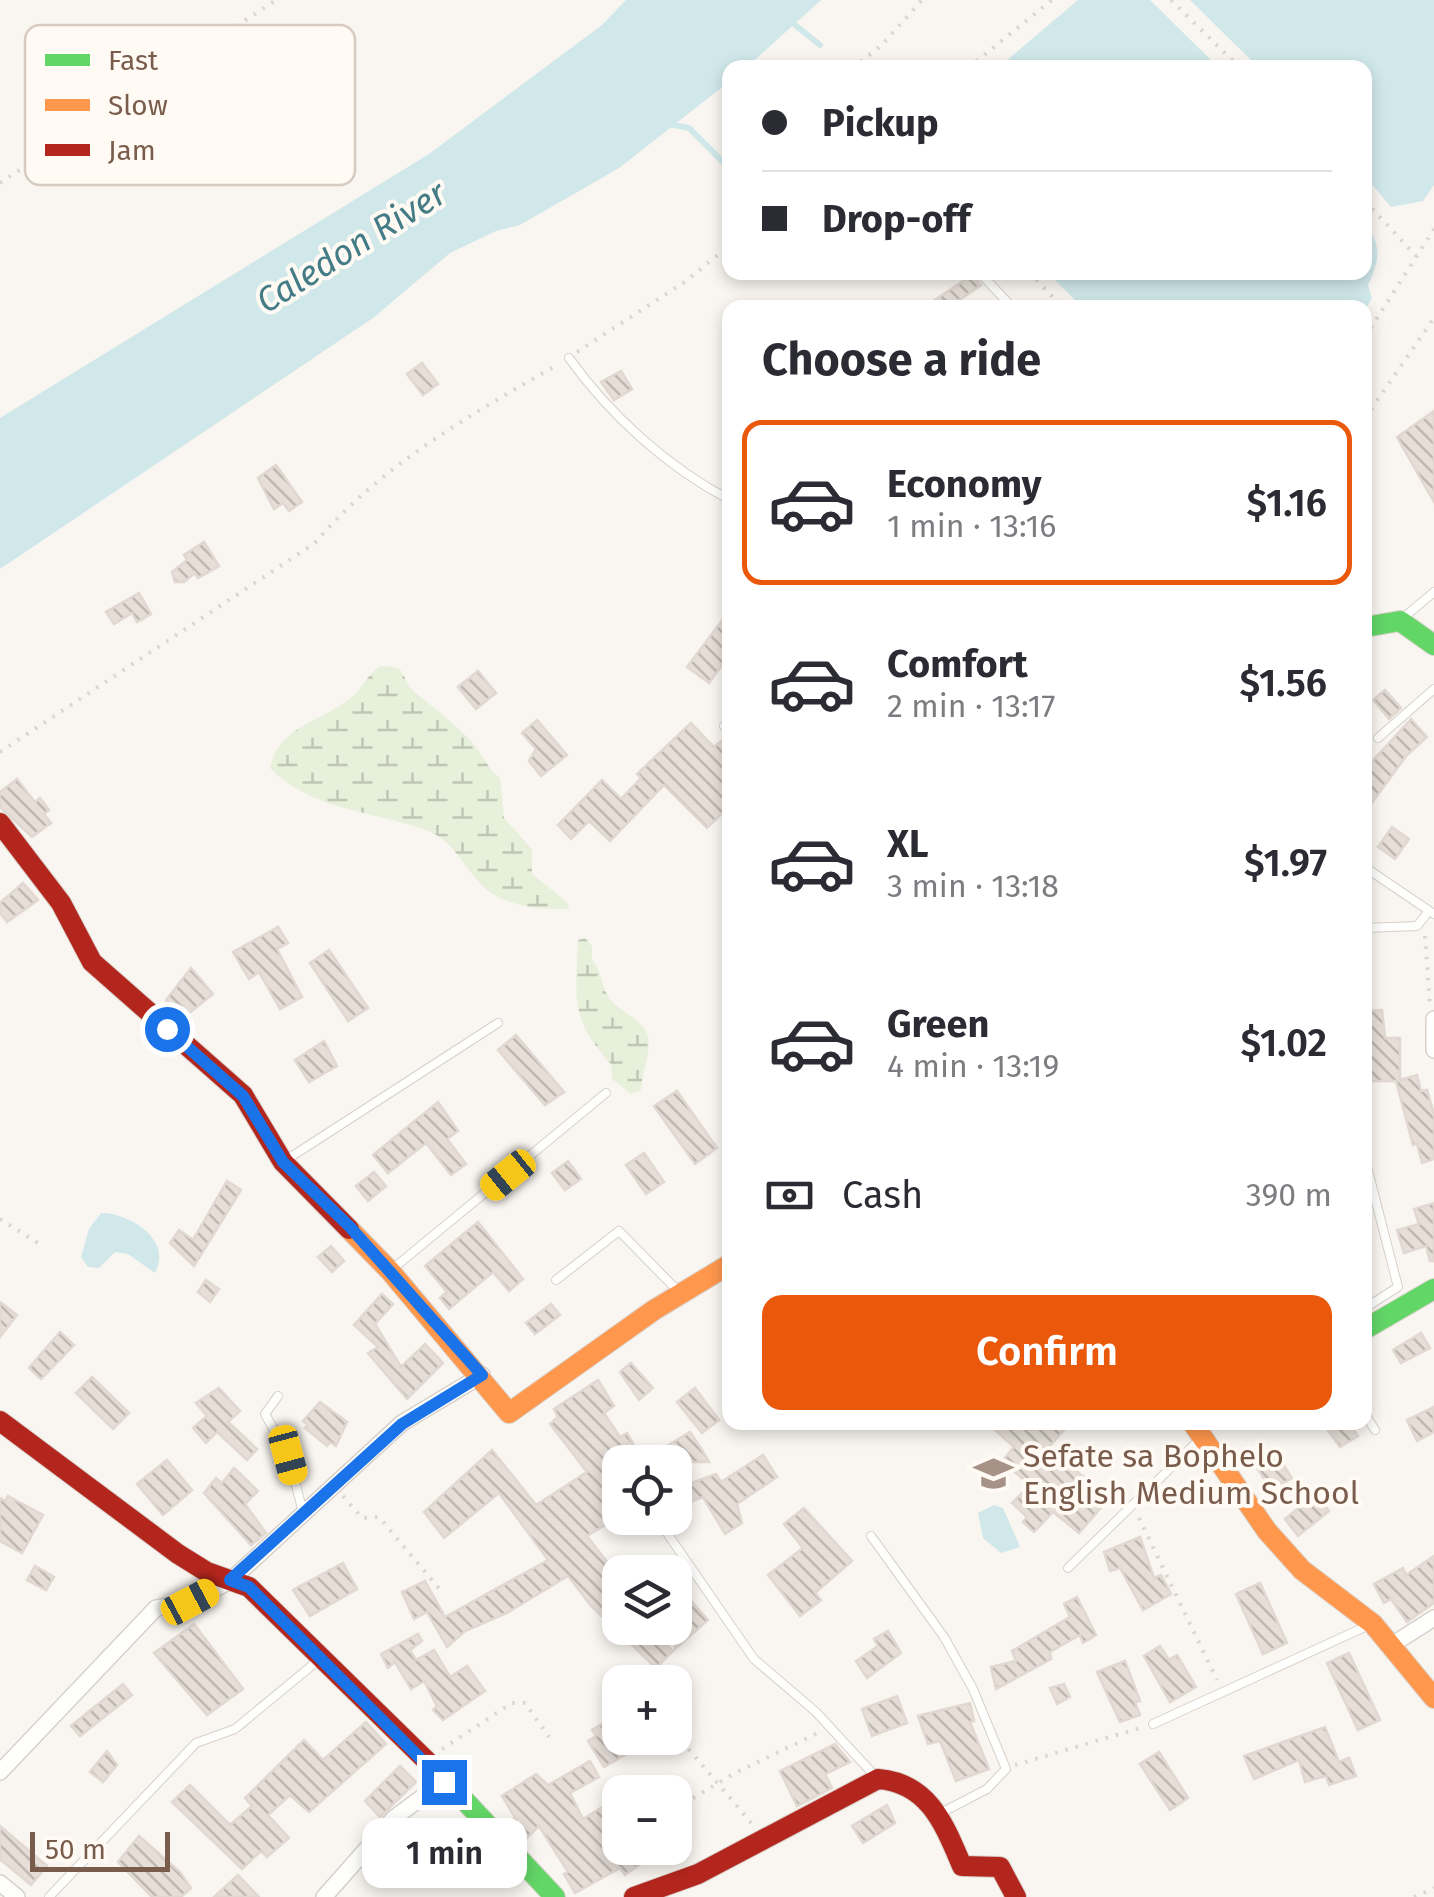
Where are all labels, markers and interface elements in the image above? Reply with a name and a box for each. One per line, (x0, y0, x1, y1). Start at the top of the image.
legend (25, 25, 355, 185)
text: Fast (108, 44, 159, 77)
text: Slow (108, 89, 168, 122)
text: Pickup (822, 100, 939, 146)
text: Jam (108, 134, 156, 167)
water label: Caledon River (248, 171, 455, 322)
text: Drop-off (822, 196, 970, 242)
text: Choose a ride (762, 333, 1041, 387)
icon: car (767, 458, 857, 548)
text: Economy (887, 461, 1042, 507)
text: $1.16 (1246, 480, 1327, 526)
text: 1 min · 13:16 (887, 507, 1056, 545)
icon: car (767, 638, 857, 728)
text: Comfort (887, 641, 1028, 687)
text: $1.56 (1240, 660, 1327, 706)
text: 2 min · 13:17 (887, 687, 1055, 725)
icon: car (767, 818, 857, 908)
text: XL (887, 821, 929, 867)
text: $1.97 (1244, 840, 1327, 886)
text: 3 min · 13:18 (887, 867, 1059, 905)
icon: car (767, 998, 857, 1088)
text: Green (887, 1001, 990, 1047)
route start (145, 1007, 190, 1052)
text: $1.02 (1241, 1020, 1327, 1066)
text: 4 min · 13:19 (887, 1047, 1059, 1085)
car (475, 1144, 541, 1206)
icon: cash (762, 1168, 817, 1223)
text: Cash (842, 1172, 923, 1218)
text: 390 m (1246, 1176, 1332, 1214)
button: Confirm (762, 1295, 1332, 1410)
car (266, 1422, 310, 1488)
place label: Sefate sa Bophelo English Medium School (1023, 1437, 1359, 1512)
map controls (602, 1445, 692, 1865)
button: locate (602, 1445, 692, 1535)
school or university icon: Sefate sa Bophelo English Medium School (972, 1453, 1014, 1495)
button: layers (602, 1555, 692, 1645)
car (156, 1575, 224, 1629)
button: + (602, 1665, 692, 1755)
route end (422, 1760, 467, 1805)
button: − (602, 1775, 692, 1865)
callout: 1 min (362, 1817, 526, 1887)
scale bar (30, 1827, 170, 1872)
text: 50 m (45, 1833, 106, 1866)
text: 1 min (406, 1834, 483, 1872)

